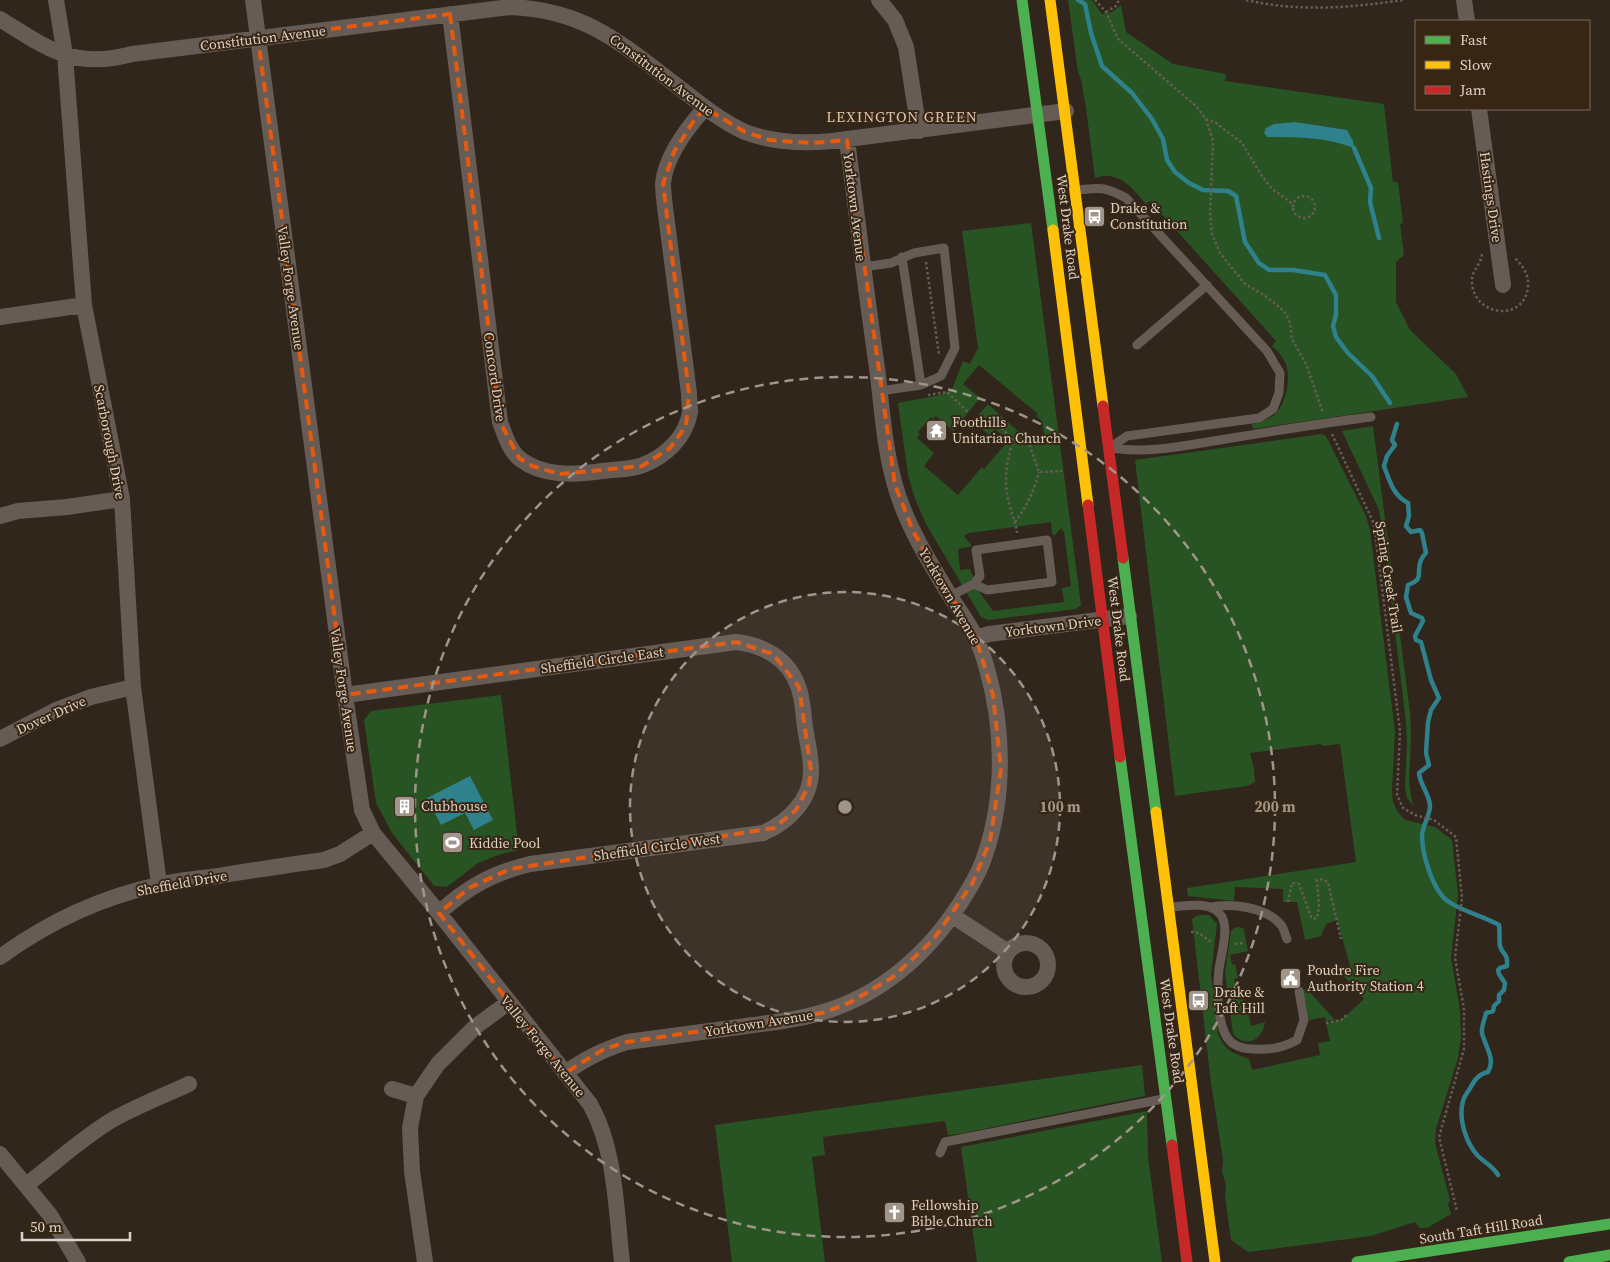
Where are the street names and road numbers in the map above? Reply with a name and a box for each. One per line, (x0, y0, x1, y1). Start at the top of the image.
street label: Constitution Avenue (199, 20, 327, 56)
street label: Constitution Avenue (605, 29, 719, 121)
street label: Hastings Drive (1475, 150, 1507, 244)
street label: Yorktown Avenue (838, 152, 872, 262)
street label: West Drake Road (1052, 173, 1084, 281)
street label: Valley Forge Avenue (272, 224, 310, 352)
street label: Concord Drive (479, 331, 511, 423)
street label: Scarborough Drive (89, 383, 131, 501)
street label: Spring Creek Trail (1370, 520, 1408, 634)
street label: Yorktown Avenue (914, 544, 986, 648)
street label: West Drake Road (1103, 575, 1135, 683)
street label: Yorktown Drive (1004, 610, 1102, 642)
street label: Valley Forge Avenue (325, 626, 363, 754)
street label: Sheffield Circle East (539, 641, 665, 679)
street label: Dover Drive (13, 691, 89, 739)
street label: Sheffield Circle West (593, 828, 722, 866)
street label: Sheffield Drive (135, 865, 229, 901)
street label: West Drake Road (1155, 977, 1189, 1085)
street label: Valley Forge Avenue (496, 991, 590, 1101)
street label: Yorktown Avenue (703, 1005, 815, 1041)
street label: South Taft Hill Road (1418, 1209, 1544, 1249)

